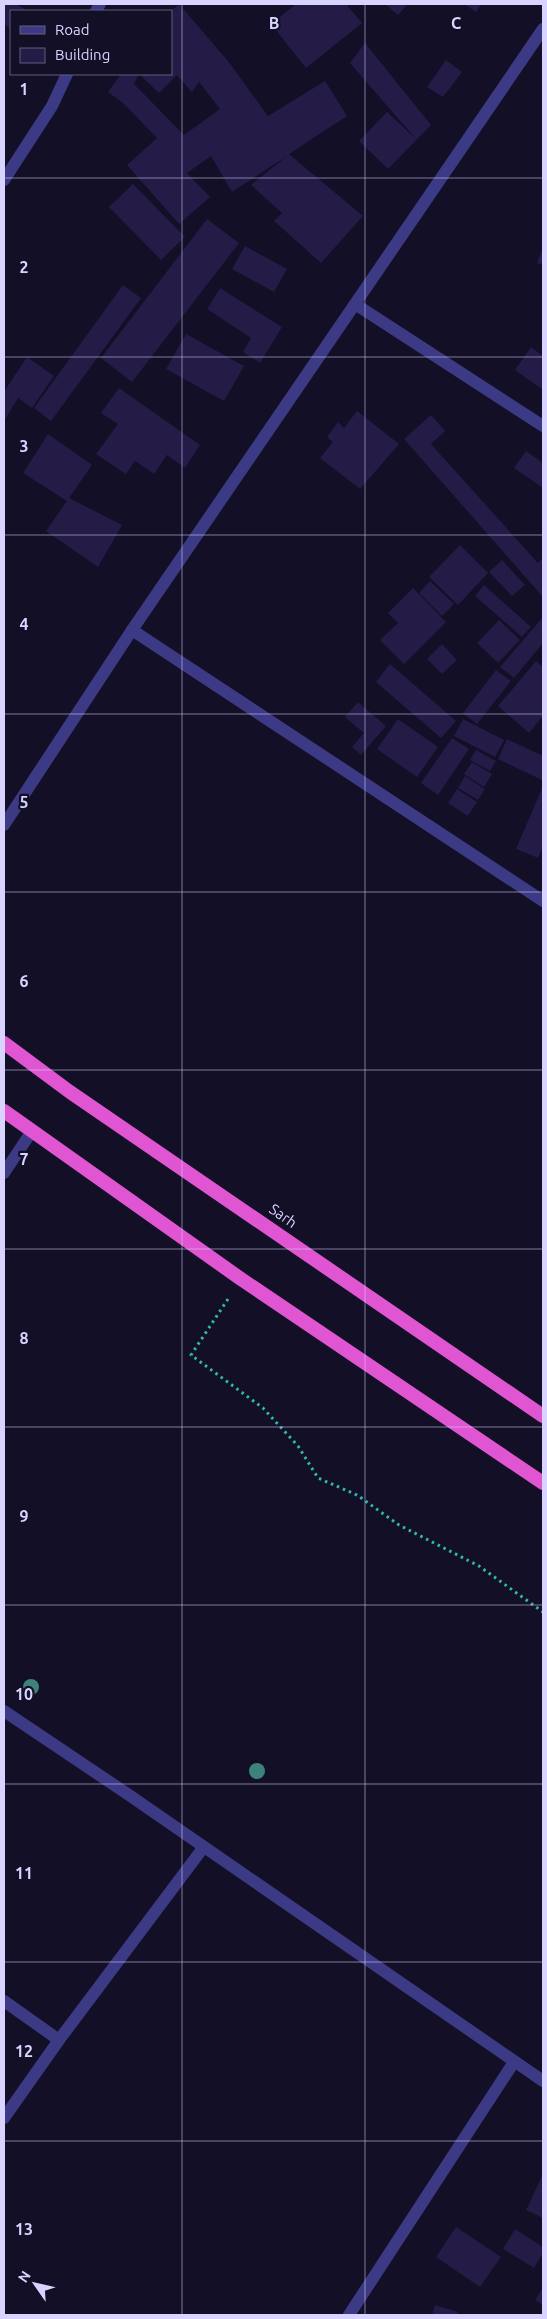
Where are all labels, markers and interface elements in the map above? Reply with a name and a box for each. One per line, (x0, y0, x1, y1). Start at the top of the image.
legend (10, 10, 172, 75)
text: B (269, 14, 279, 32)
text: C (451, 14, 461, 32)
text: Road (55, 21, 90, 38)
text: Building (55, 46, 110, 63)
text: 1 (19, 80, 29, 98)
text: 2 (19, 258, 29, 276)
text: 3 (19, 437, 29, 455)
text: 4 (19, 615, 29, 633)
text: 5 (19, 793, 29, 811)
text: 6 (19, 972, 29, 990)
text: 7 (19, 1150, 29, 1168)
street label: Sarh (266, 1200, 300, 1231)
text: 8 (19, 1329, 29, 1347)
text: 9 (19, 1507, 29, 1525)
text: 10 (15, 1685, 33, 1703)
text: 11 (15, 1864, 33, 1882)
text: 12 (15, 2042, 33, 2060)
text: 13 (15, 2220, 33, 2238)
north arrow (10, 2259, 60, 2309)
text: N (15, 2268, 34, 2286)

